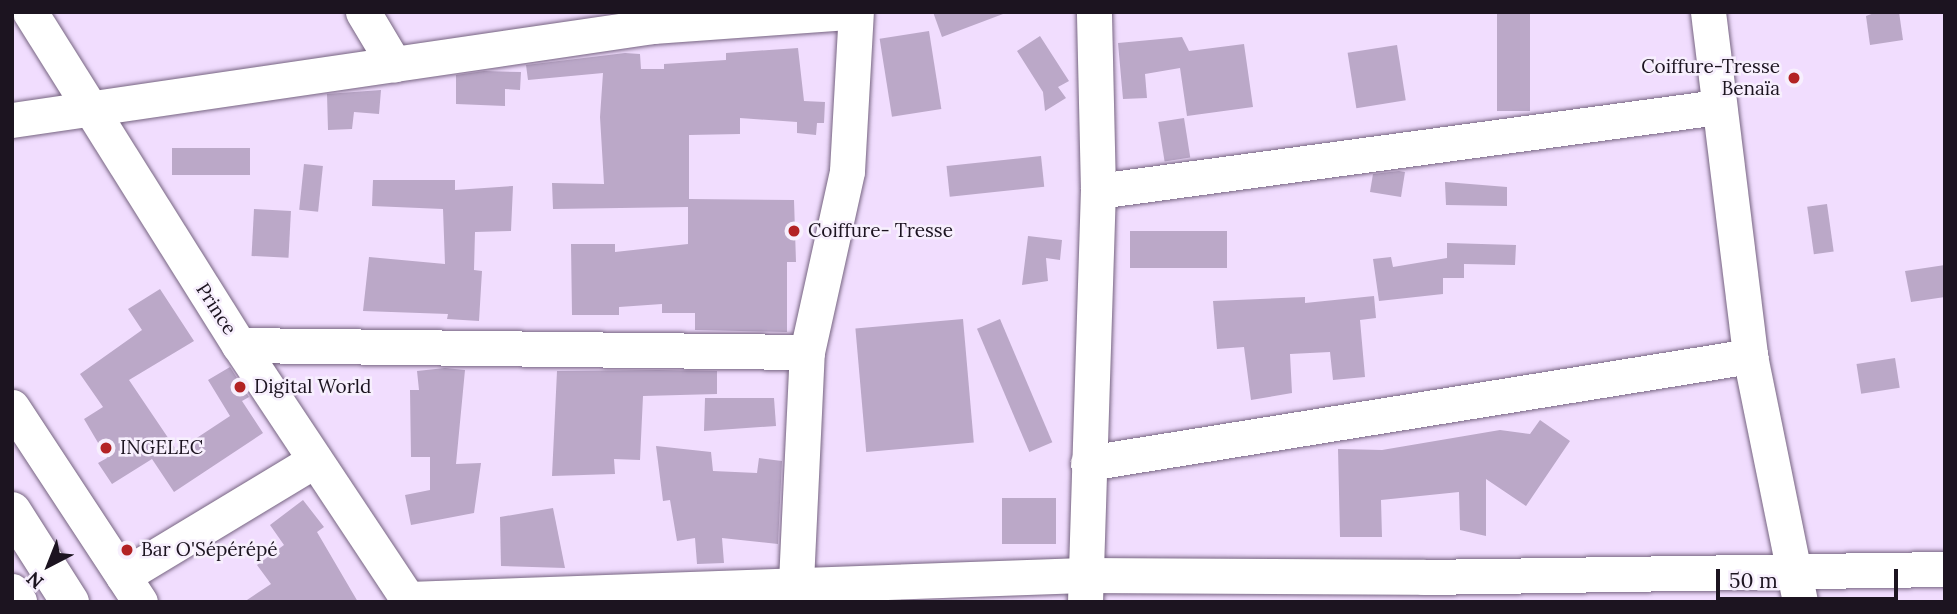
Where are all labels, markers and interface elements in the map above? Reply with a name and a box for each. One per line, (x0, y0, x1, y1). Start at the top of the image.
place label: Coiffure-Tresse Benaïa (1641, 56, 1780, 100)
marker: Coiffure-Tresse Benaïa (1786, 70, 1802, 86)
place label: Coiffure- Tresse (808, 220, 953, 242)
marker: Coiffure- Tresse (786, 223, 802, 239)
street label: Prince (191, 279, 241, 339)
place label: Digital World (254, 376, 371, 398)
marker: Digital World (232, 379, 248, 395)
place label: INGELEC (120, 437, 203, 459)
marker: INGELEC (98, 440, 114, 456)
north arrow (14, 530, 84, 600)
place label: Bar O'Sépérépé (141, 539, 278, 561)
marker: Bar O'Sépérépé (119, 542, 135, 558)
scale bar (1719, 554, 1901, 598)
text: N (21, 567, 48, 594)
text: 50 m (1729, 567, 1778, 594)

